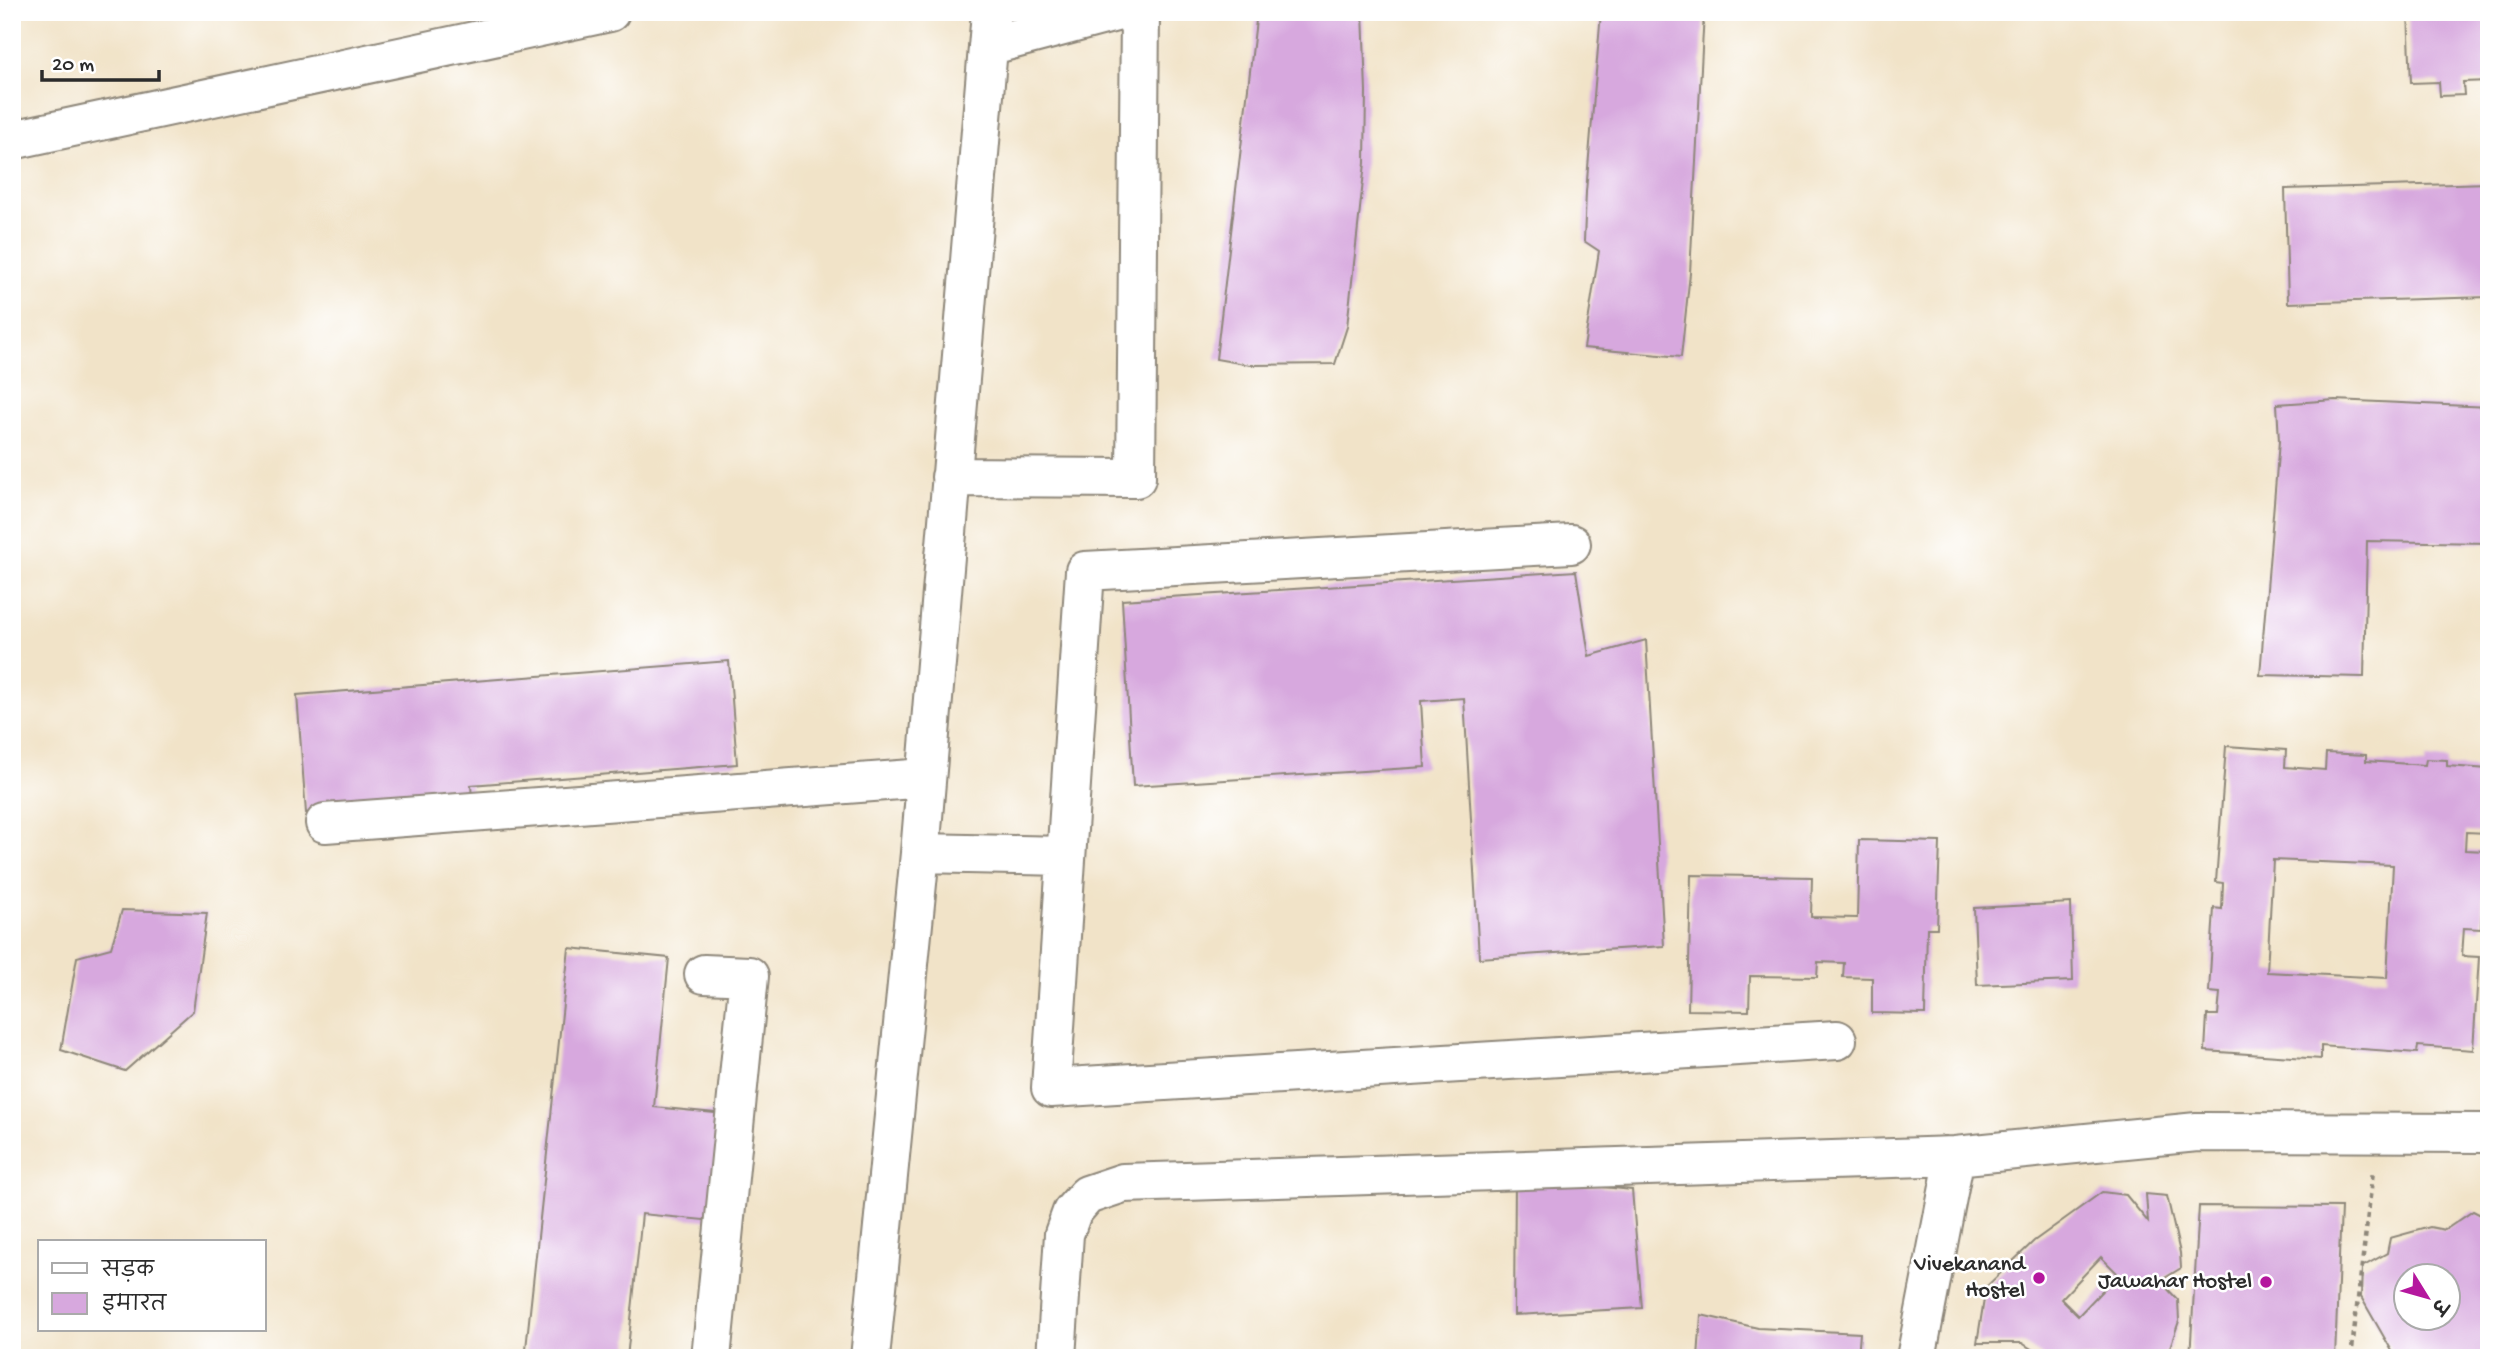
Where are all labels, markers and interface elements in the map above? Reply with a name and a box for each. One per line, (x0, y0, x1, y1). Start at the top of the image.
scale bar (42, 38, 159, 82)
text: 20 m (52, 54, 94, 79)
legend (38, 1240, 266, 1332)
place label: Vivekanand Hostel (1913, 1252, 2027, 1305)
text: सड़क (101, 1260, 155, 1285)
north arrow (2392, 1262, 2462, 1332)
place label: Jawahar Hostel (2098, 1269, 2252, 1296)
marker: Vivekanand Hostel (2031, 1270, 2047, 1286)
marker: Jawahar Hostel (2258, 1274, 2274, 1290)
text: उ (2423, 1292, 2452, 1319)
text: इमारत (102, 1293, 168, 1319)

